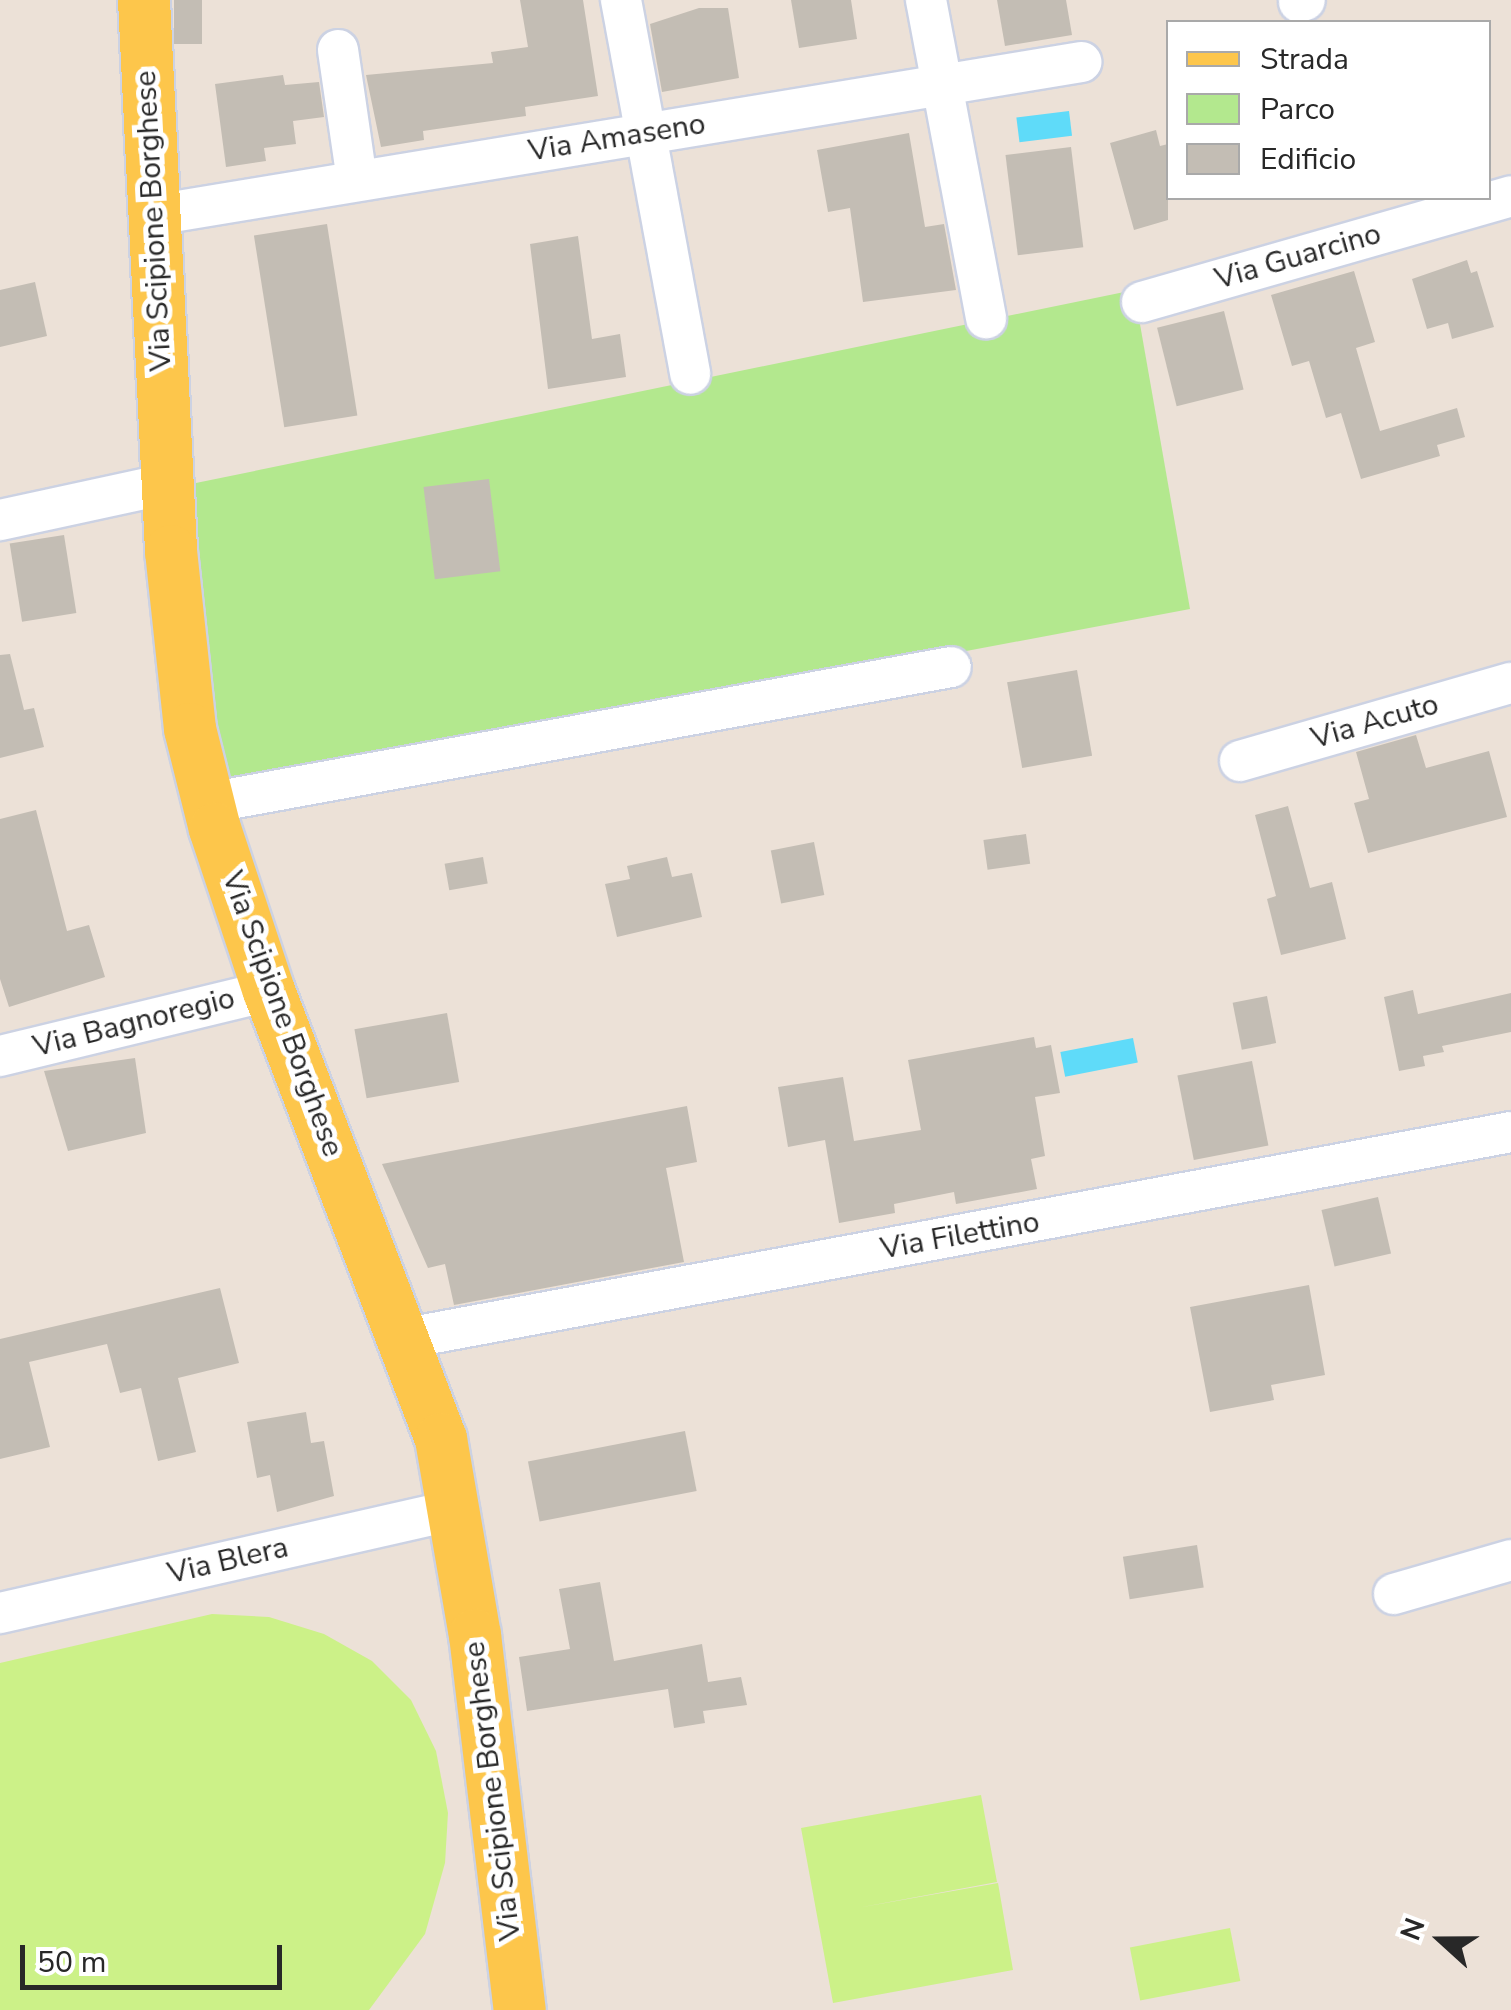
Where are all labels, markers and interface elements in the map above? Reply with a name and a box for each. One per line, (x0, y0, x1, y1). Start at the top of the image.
legend (1166, 20, 1491, 200)
text: Strada (1260, 39, 1349, 80)
street label: Via Scipione Borghese (128, 70, 180, 372)
text: Parco (1260, 89, 1335, 130)
street label: Via Amaseno (526, 106, 708, 170)
text: Edificio (1260, 139, 1356, 180)
street label: Via Guarcino (1211, 216, 1385, 298)
street label: Via Acuto (1307, 687, 1443, 757)
street label: Via Scipione Borghese (214, 866, 350, 1162)
street label: Via Bagnoregio (29, 981, 239, 1065)
street label: Via Filettino (878, 1204, 1042, 1268)
street label: Via Blera (164, 1530, 292, 1592)
street label: Via Scipione Borghese (457, 1639, 529, 1943)
north arrow (1391, 1890, 1491, 1990)
text: N (1391, 1913, 1434, 1946)
scale bar (25, 1925, 288, 1987)
text: 50 m (37, 1942, 106, 1983)

